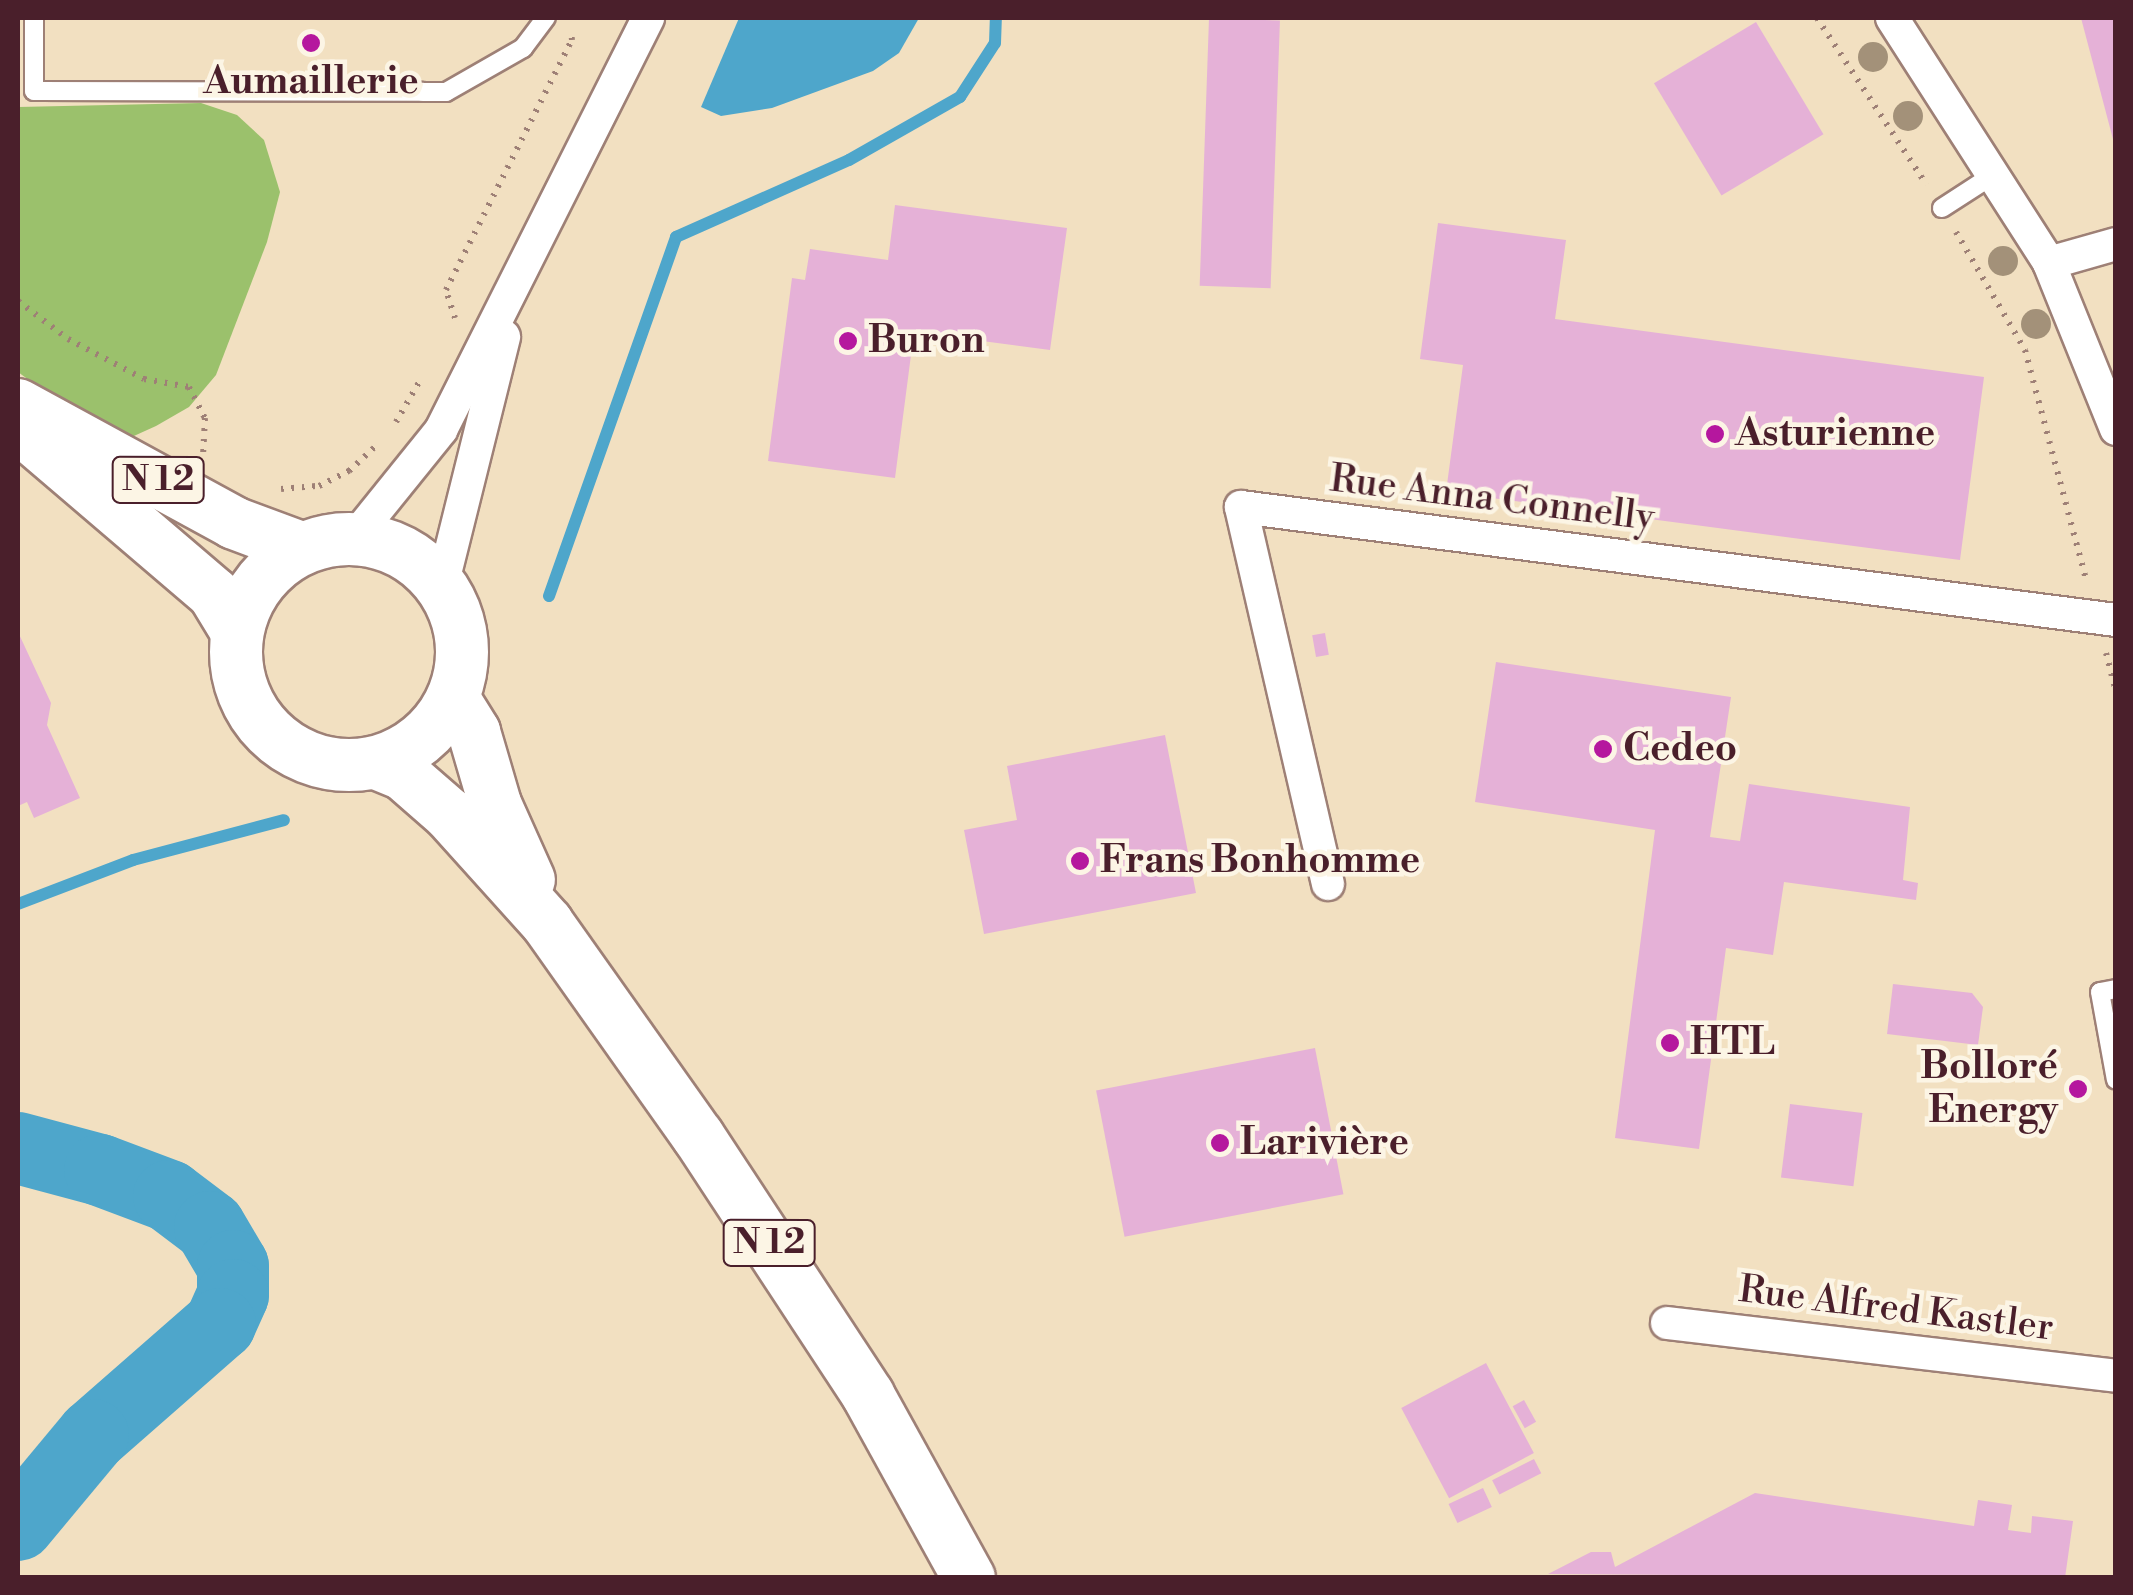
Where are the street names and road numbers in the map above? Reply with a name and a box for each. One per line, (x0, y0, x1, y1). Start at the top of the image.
road number: N 12 (110, 450, 206, 510)
street label: Rue Anna Connelly (1327, 456, 1657, 542)
road number: N 12 (722, 1213, 816, 1273)
street label: Rue Alfred Kastler (1736, 1267, 2056, 1351)

